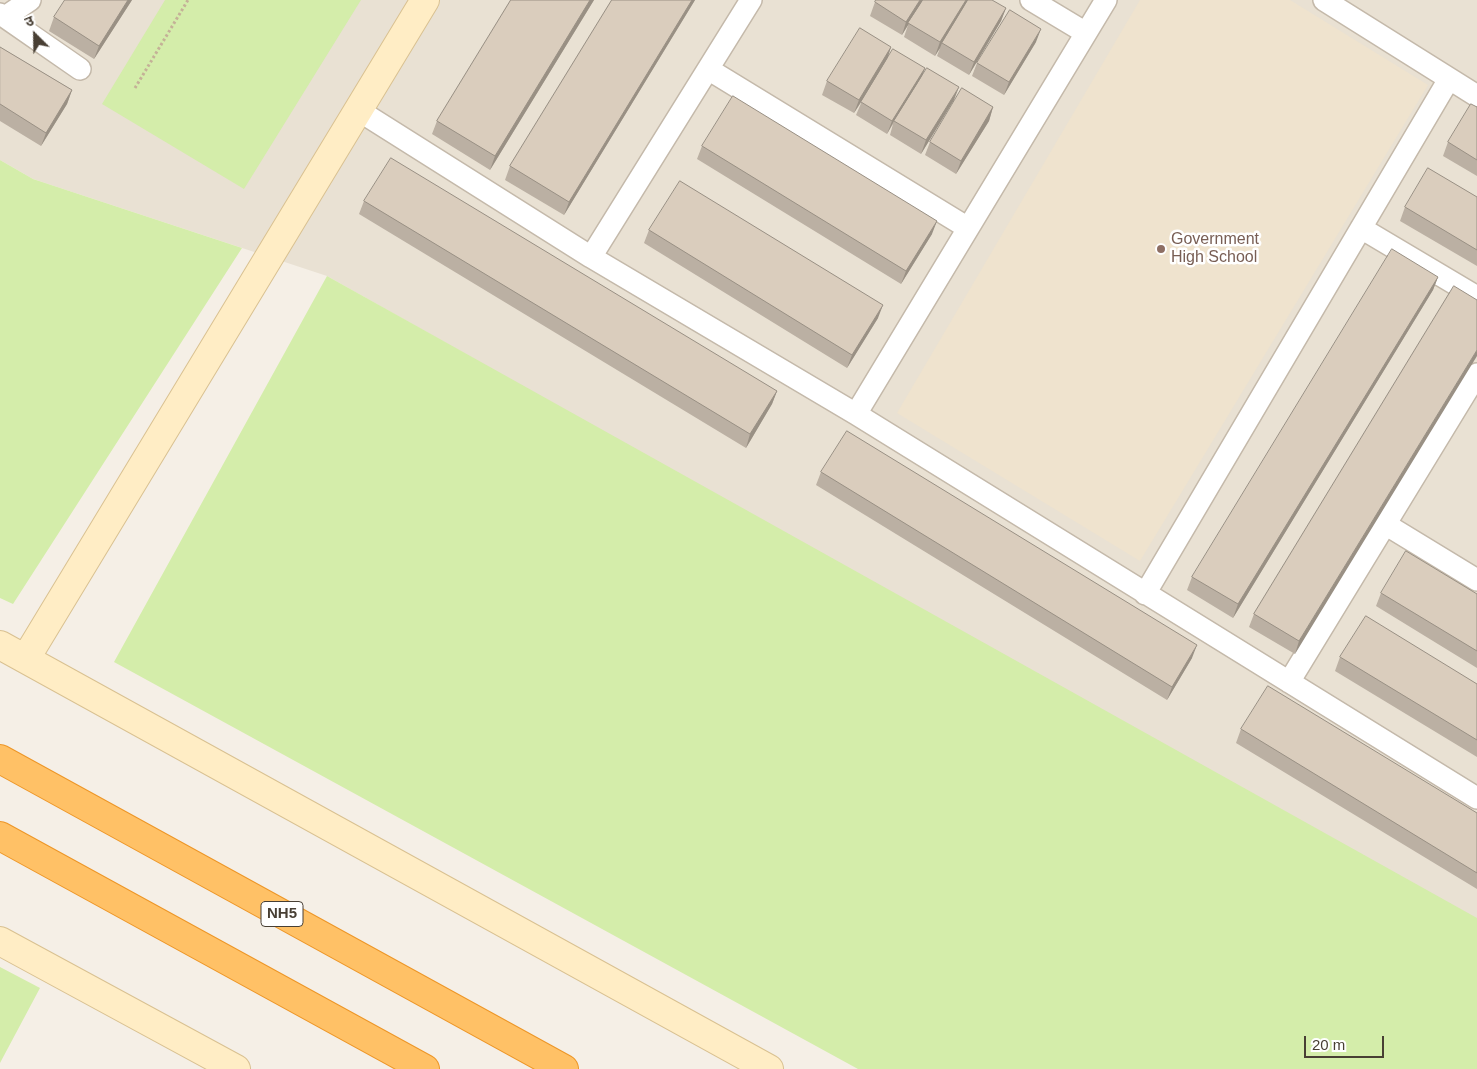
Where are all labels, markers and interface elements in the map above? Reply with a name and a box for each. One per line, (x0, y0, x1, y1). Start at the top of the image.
north arrow (10, 10, 60, 60)
text: उ (22, 12, 36, 30)
place label: Government High School (1171, 230, 1259, 268)
marker: Government High School (1155, 243, 1167, 255)
road number: NH5 (261, 902, 303, 926)
scale bar (1307, 1026, 1387, 1058)
text: 20 m (1312, 1036, 1345, 1053)

